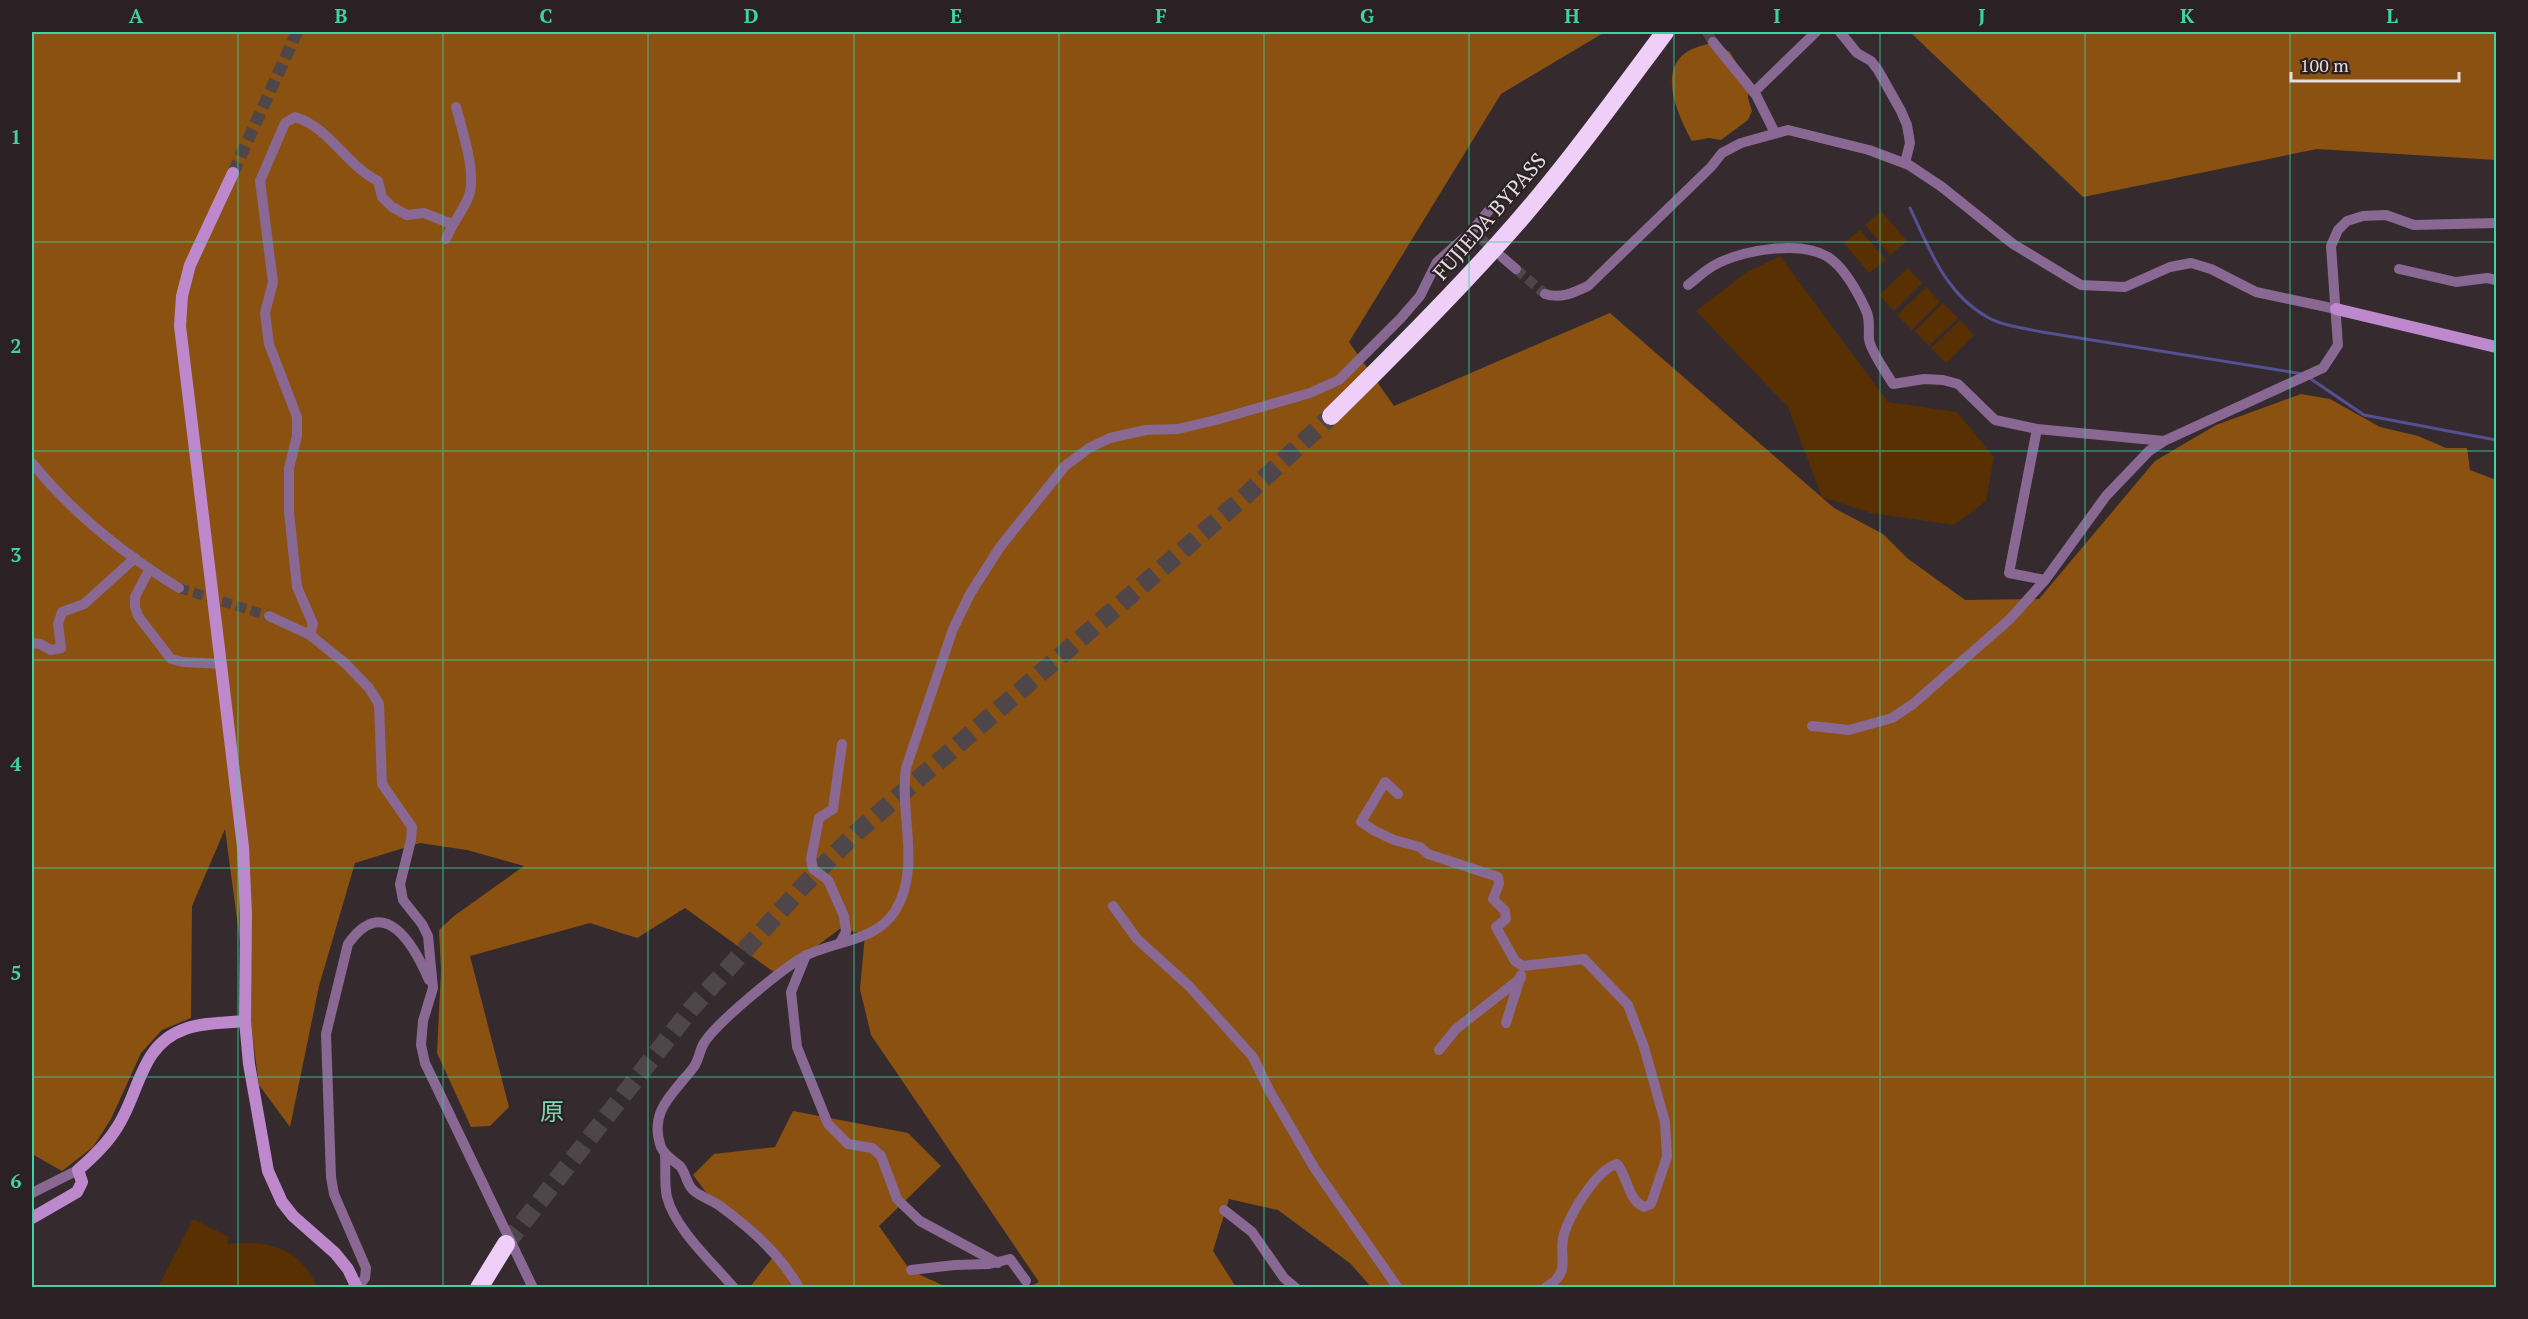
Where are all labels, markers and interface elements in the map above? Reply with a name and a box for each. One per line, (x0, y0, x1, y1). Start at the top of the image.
text: A (129, 2, 144, 29)
text: B (335, 2, 348, 29)
text: C (539, 2, 553, 29)
text: D (744, 2, 758, 29)
text: E (950, 2, 962, 29)
text: F (1155, 2, 1167, 29)
text: G (1360, 2, 1374, 29)
text: H (1564, 2, 1580, 29)
text: I (1773, 2, 1781, 29)
text: J (1978, 2, 1986, 29)
text: K (2180, 2, 2195, 29)
text: L (2386, 2, 2398, 29)
scale bar (2291, 45, 2459, 83)
text: 100 m (2300, 53, 2349, 77)
text: 1 (10, 123, 22, 150)
street label: FUJIEDA BYPASS (1426, 147, 1552, 285)
text: 2 (10, 332, 22, 359)
text: 3 (10, 541, 22, 568)
text: 4 (10, 750, 22, 777)
text: 5 (10, 959, 22, 986)
district label: 原 (540, 1095, 564, 1127)
text: 6 (10, 1167, 22, 1194)

